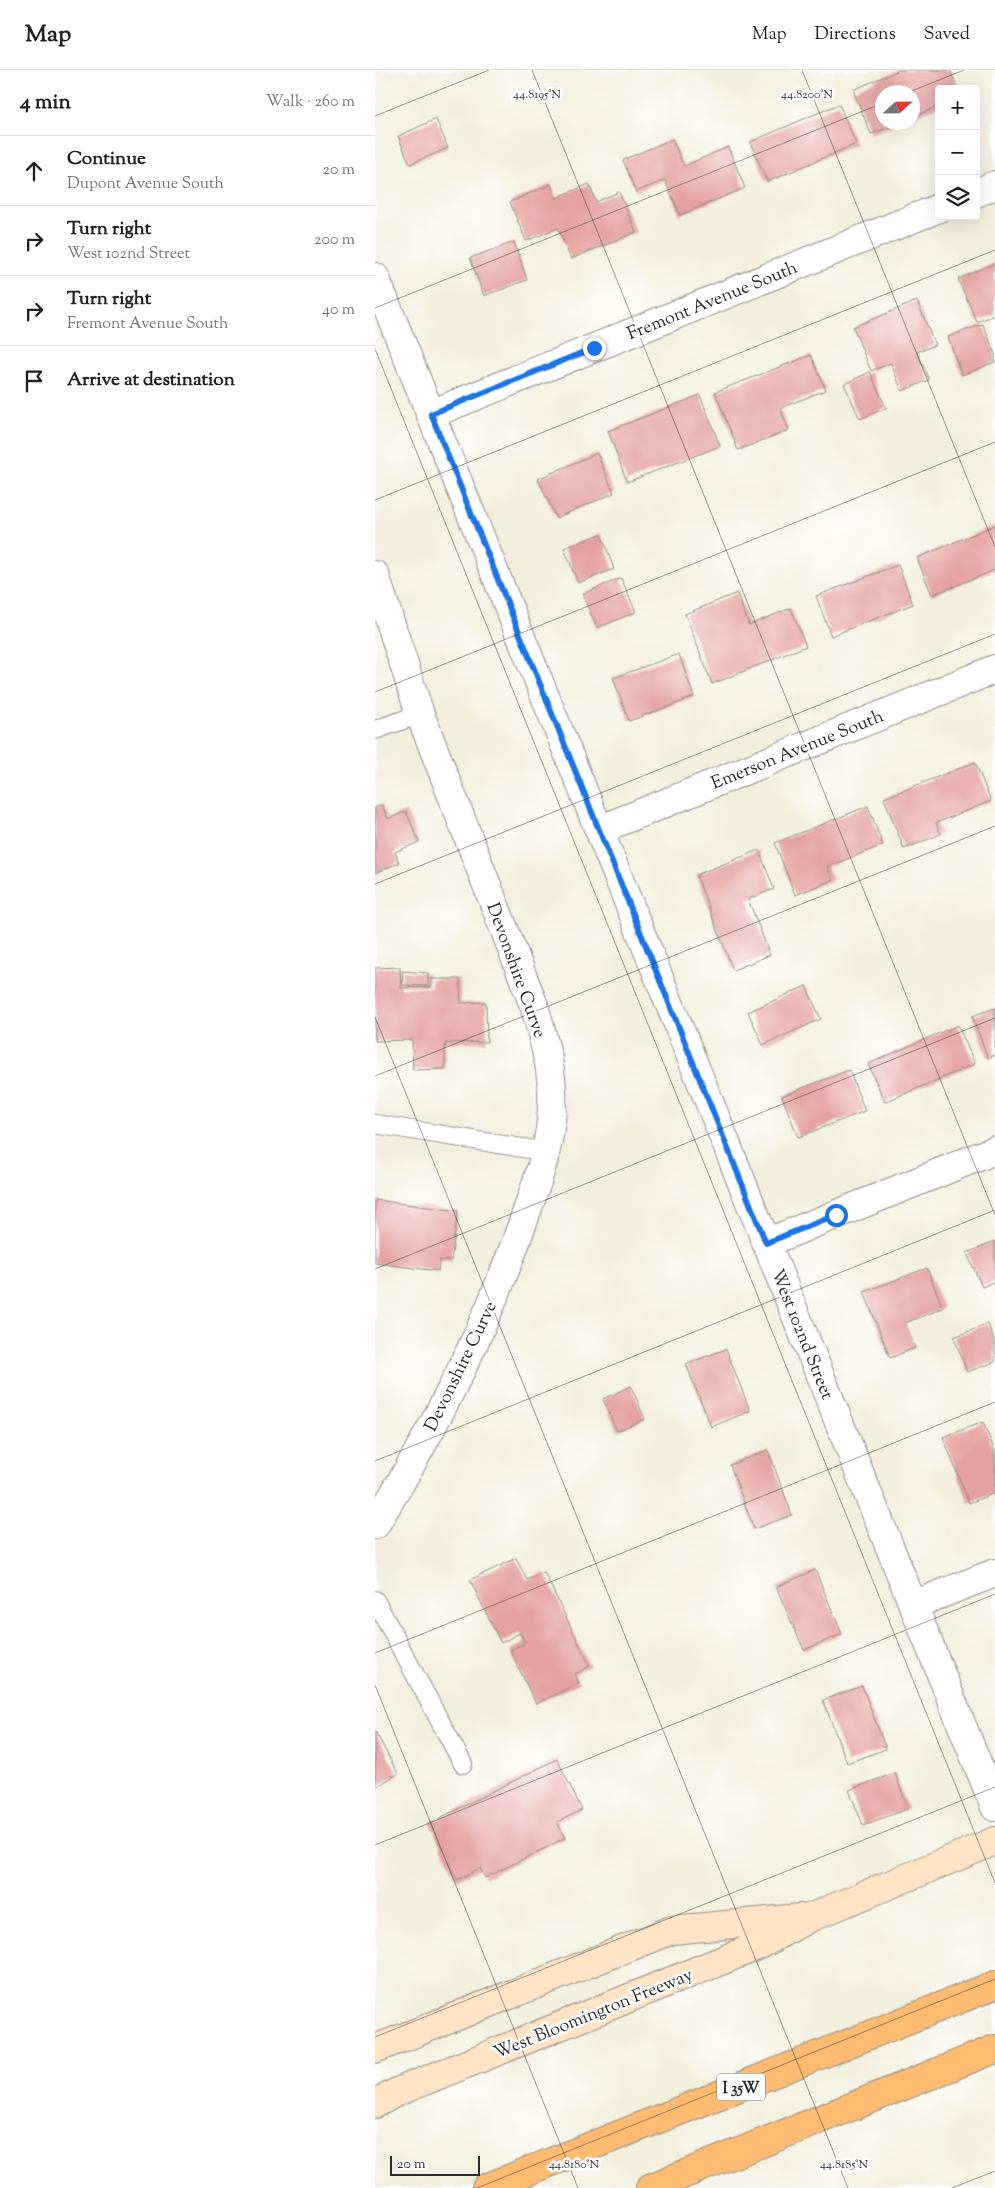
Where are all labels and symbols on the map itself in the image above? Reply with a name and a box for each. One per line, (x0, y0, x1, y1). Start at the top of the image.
north arrow (875, 85, 920, 130)
text: 44.8195°N (513, 86, 561, 104)
text: 44.8200°N (781, 86, 833, 104)
street label: Fremont Avenue South (624, 256, 802, 348)
route end (583, 337, 606, 360)
street label: Emerson Avenue South (708, 704, 888, 797)
street label: Devonshire Curve (479, 899, 552, 1042)
route start (825, 1204, 848, 1227)
street label: West 102nd Street (763, 1266, 839, 1404)
street label: Devonshire Curve (419, 1297, 505, 1436)
street label: West Bloomington Freeway (490, 1963, 697, 2067)
road number: I 35W (717, 2074, 765, 2100)
scale bar (390, 2153, 480, 2176)
text: 44.8180°N (549, 2156, 599, 2174)
text: 44.8185°N (820, 2156, 868, 2174)

